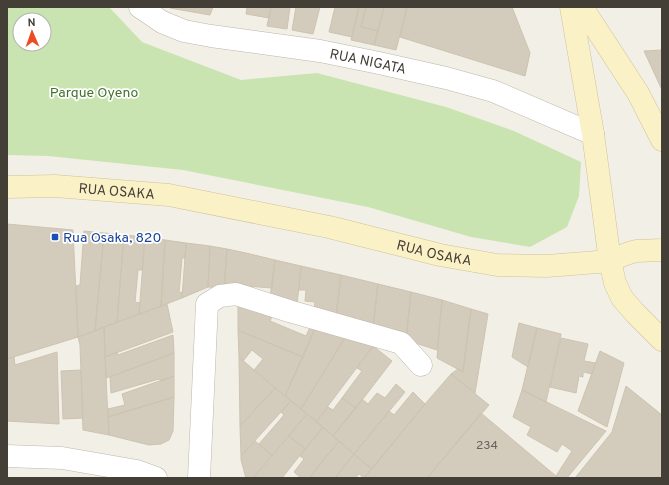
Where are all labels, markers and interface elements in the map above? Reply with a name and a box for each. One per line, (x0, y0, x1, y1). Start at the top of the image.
north arrow (12, 12, 52, 52)
text: N (27, 16, 36, 30)
street label: RUA NIGATA (328, 46, 408, 79)
park label: Parque Oyeno (50, 85, 139, 102)
street label: RUA OSAKA (78, 181, 156, 204)
place label: Rua Osaka, 820 (63, 230, 161, 247)
marker: Rua Osaka, 820 (50, 232, 60, 242)
street label: RUA OSAKA (395, 237, 473, 270)
house number: 234 (476, 438, 498, 454)

